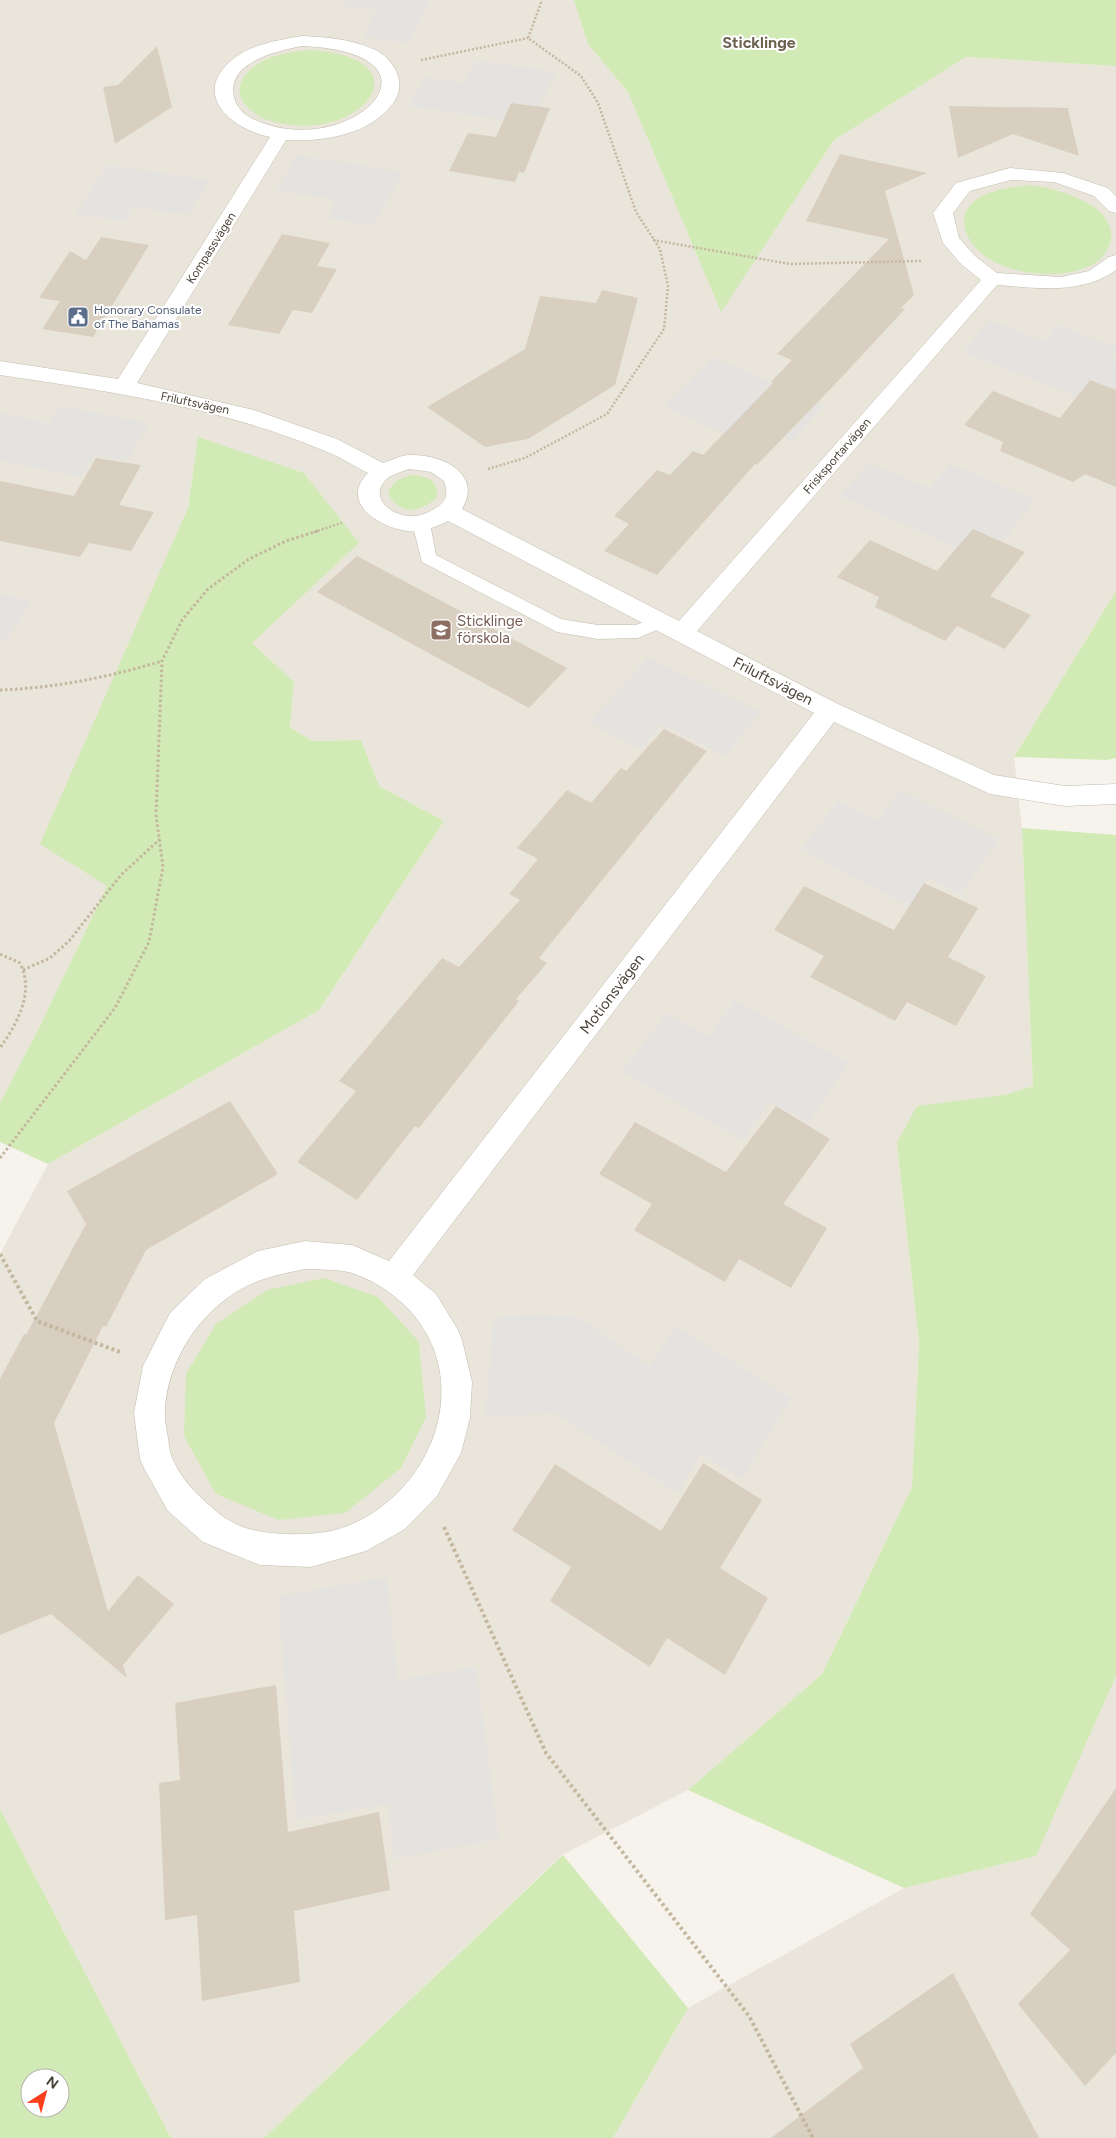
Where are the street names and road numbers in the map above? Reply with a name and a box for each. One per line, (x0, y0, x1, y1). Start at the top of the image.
street label: Kompassvägen (183, 210, 239, 286)
street label: Friluftsvägen (159, 389, 231, 417)
street label: Frisksportarvägen (800, 415, 874, 497)
street label: Friluftsvägen (730, 653, 816, 709)
street label: Motionsvägen (576, 950, 648, 1038)

